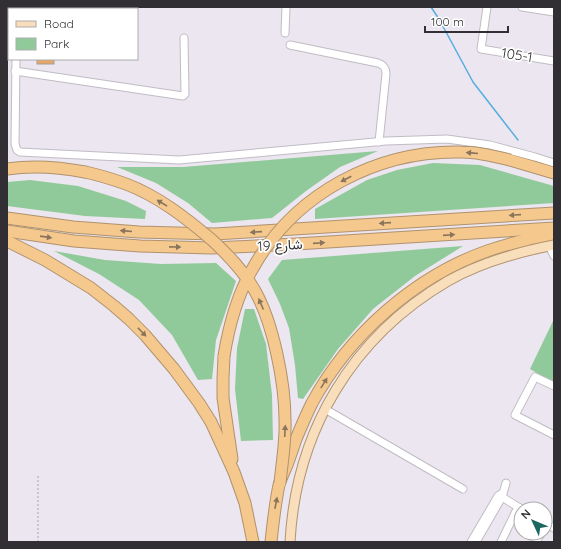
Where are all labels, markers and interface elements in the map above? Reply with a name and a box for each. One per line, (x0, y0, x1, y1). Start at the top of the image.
legend (8, 8, 138, 60)
scale bar (425, 8, 508, 34)
text: 100 m (431, 14, 464, 29)
text: Road (44, 16, 74, 31)
text: Park (44, 36, 69, 51)
street label: 105-1 (500, 44, 534, 66)
one-way arrow (466, 150, 478, 156)
one-way arrow (340, 176, 352, 182)
one-way arrow (156, 199, 168, 206)
one-way arrow (509, 212, 521, 219)
one-way arrow (379, 220, 391, 227)
one-way arrow (120, 228, 132, 235)
one-way arrow (250, 228, 262, 235)
one-way arrow (443, 231, 455, 238)
one-way arrow (40, 234, 52, 240)
street label: شارع 19 (257, 235, 303, 257)
one-way arrow (313, 239, 325, 246)
one-way arrow (169, 244, 182, 250)
one-way arrow (258, 298, 264, 309)
one-way arrow (137, 327, 147, 337)
one-way arrow (321, 378, 328, 389)
one-way arrow (281, 425, 288, 437)
one-way arrow (273, 497, 279, 509)
north arrow (513, 501, 553, 541)
text: N (518, 506, 534, 522)

